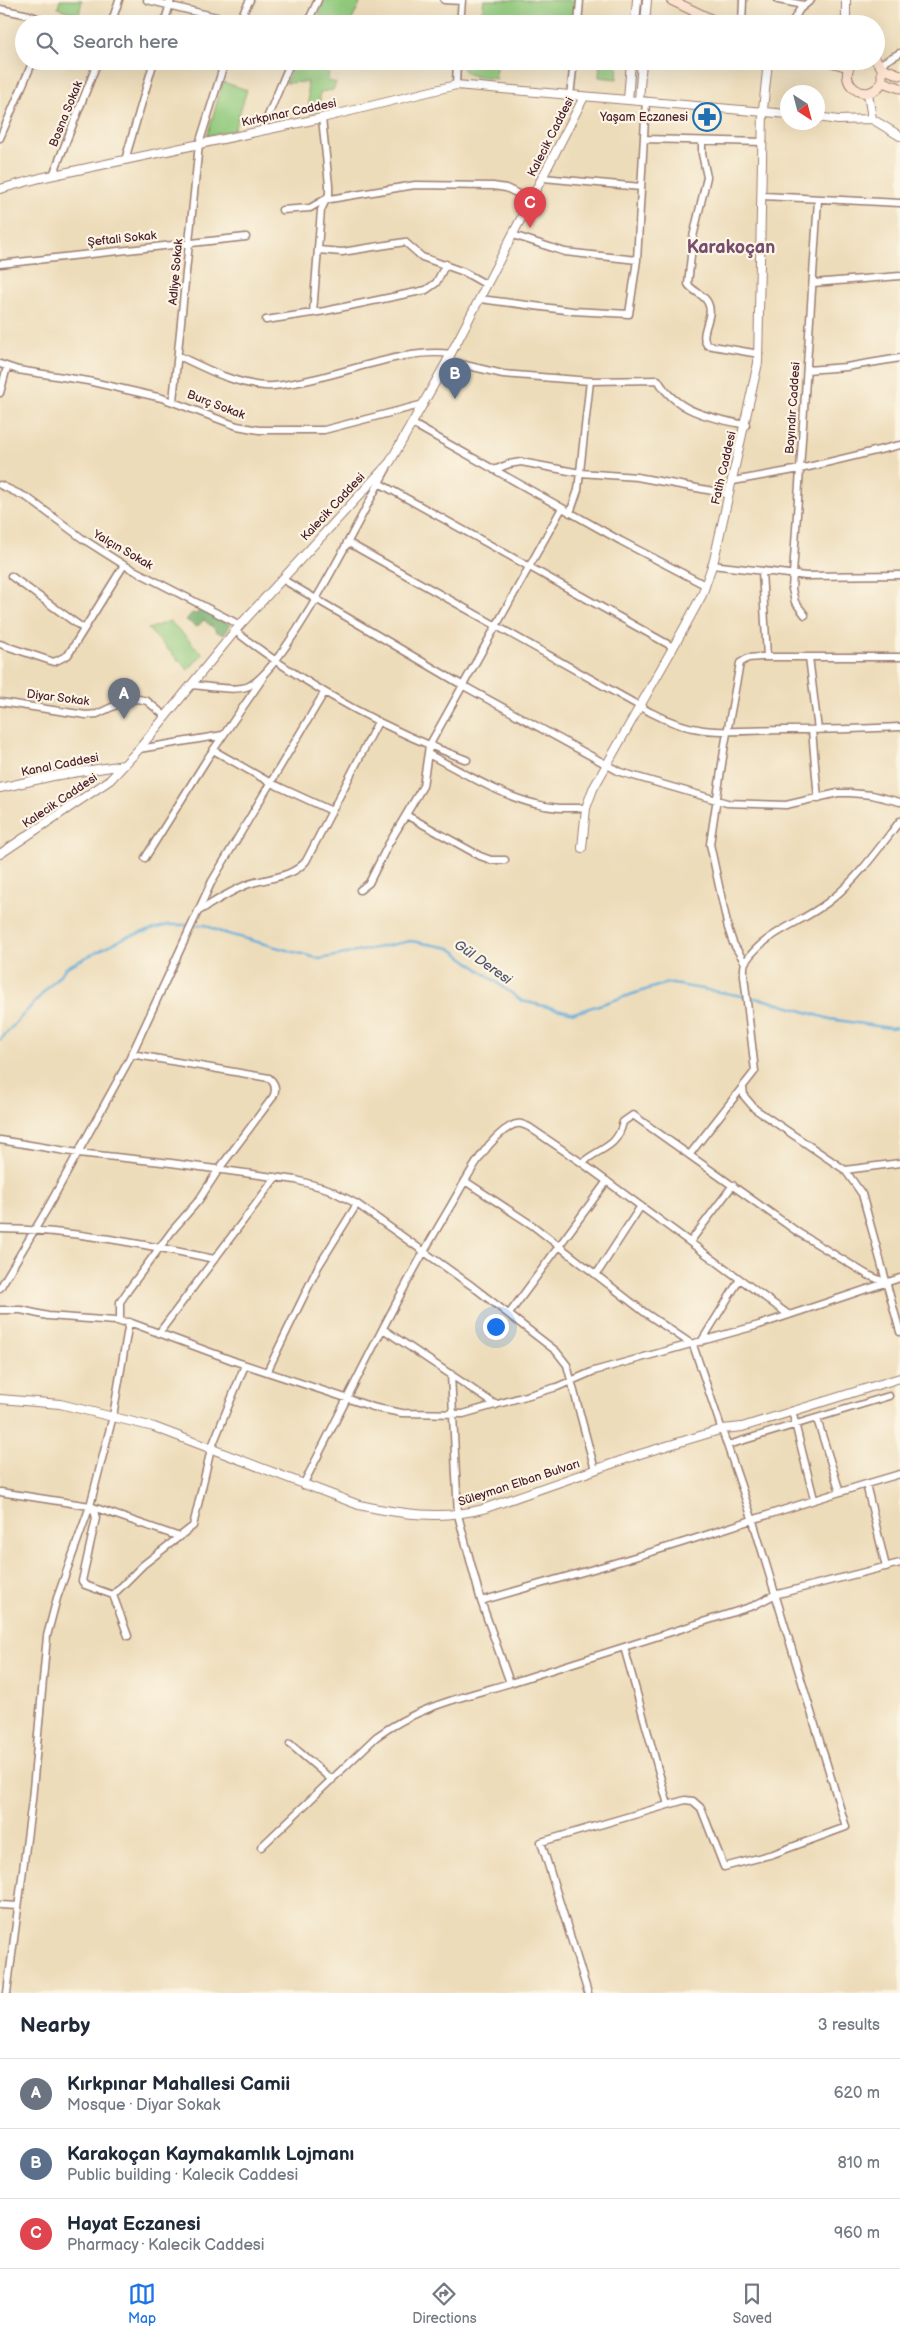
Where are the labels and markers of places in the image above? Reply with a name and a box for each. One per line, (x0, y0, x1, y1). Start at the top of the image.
pharmacy icon: Yaşam Eczanesi (692, 102, 722, 132)
place label: Yaşam Eczanesi (599, 110, 688, 125)
pin: C (514, 187, 546, 228)
pin: B (439, 358, 471, 399)
pin: A (108, 678, 140, 719)

